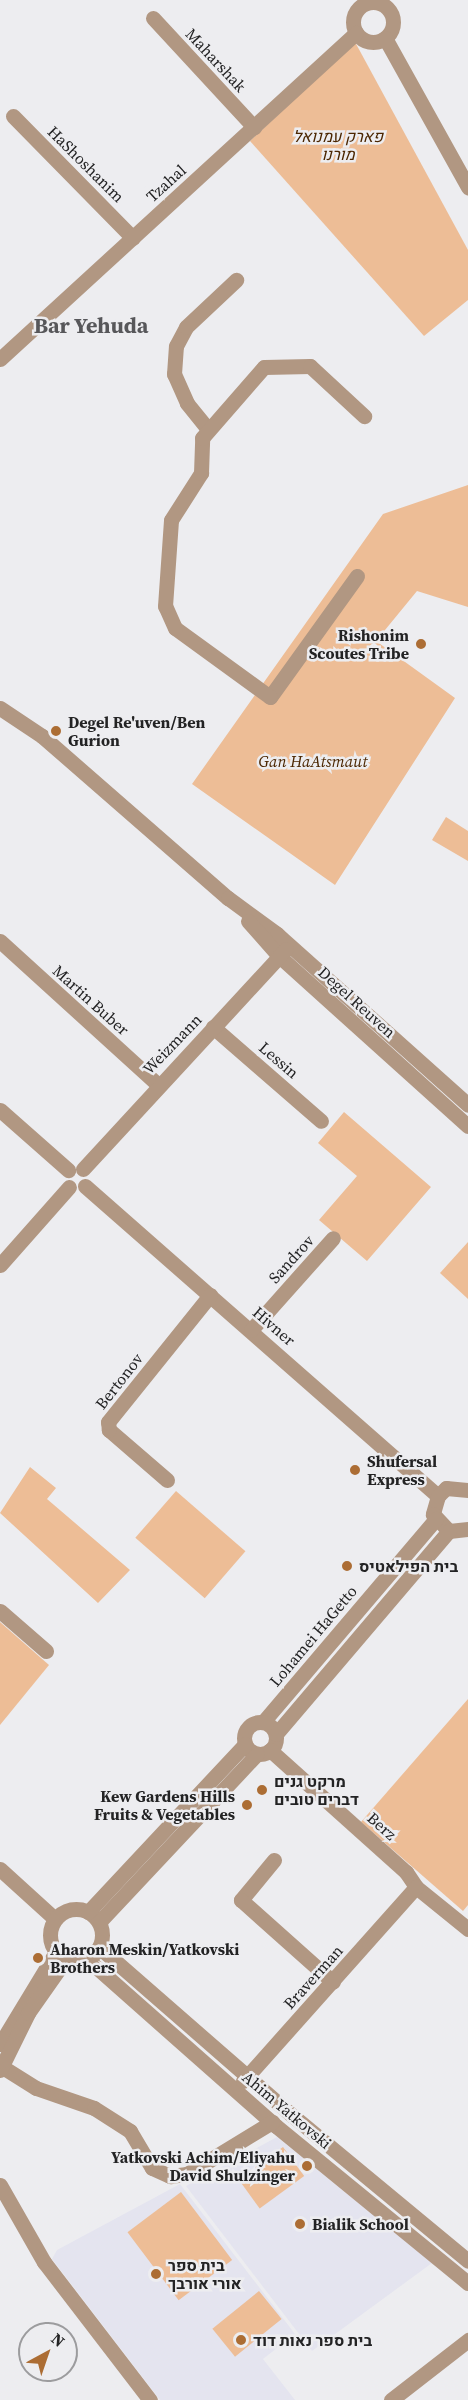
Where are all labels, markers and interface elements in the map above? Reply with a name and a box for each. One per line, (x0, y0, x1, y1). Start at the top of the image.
street label: Maharshak (182, 24, 250, 96)
street label: HaShoshanim (44, 122, 128, 206)
park label: פארק עמנואל מורנו (293, 126, 383, 164)
street label: Tzahal (142, 160, 190, 206)
district label: Bar Yehuda (33, 313, 149, 339)
place label: Rishonim Scoutes Tribe (309, 625, 409, 663)
marker: Rishonim Scoutes Tribe (414, 637, 428, 651)
place label: Degel Re'uven/Ben Gurion (68, 712, 205, 750)
marker: Degel Re'uven/Ben Gurion (49, 724, 63, 738)
park label: Gan HaAtsmaut (259, 751, 367, 771)
street label: Martin Buber (49, 961, 133, 1039)
street label: Degel Reuven (314, 962, 400, 1042)
street label: Weizmann (139, 1010, 205, 1078)
street label: Lessin (255, 1038, 303, 1082)
street label: Sandrov (264, 1231, 318, 1287)
street label: Hivner (249, 1302, 299, 1350)
street label: Bertonov (91, 1349, 147, 1413)
place label: Shufersal Express (367, 1451, 437, 1489)
marker: Shufersal Express (348, 1463, 362, 1477)
place label: בית הפילאטיס (359, 1556, 458, 1576)
marker: בית הפילאטיס (340, 1559, 354, 1573)
street label: Lohamei HaGetto (265, 1582, 361, 1690)
place label: מרקט גנים דברים טובים (274, 1771, 359, 1809)
marker: מרקט גנים דברים טובים (255, 1783, 269, 1797)
place label: Kew Gardens Hills Fruits & Vegetables (94, 1786, 235, 1824)
marker: Kew Gardens Hills Fruits & Vegetables (240, 1798, 254, 1812)
street label: Berz (364, 1808, 400, 1844)
place label: Aharon Meskin/Yatkovski Brothers (50, 1939, 239, 1977)
street label: Braverman (279, 1941, 347, 2013)
marker: Aharon Meskin/Yatkovski Brothers (31, 1951, 45, 1965)
street label: Ahim Yatkovski (238, 2067, 336, 2153)
place label: Yatkovski Achim/Eliyahu David Shulzinger (111, 2147, 295, 2185)
marker: Yatkovski Achim/Eliyahu David Shulzinger (300, 2159, 314, 2173)
place label: Bialik School (312, 2214, 409, 2234)
marker: Bialik School (293, 2217, 307, 2231)
place label: בית ספר אורי אורבך (168, 2255, 241, 2293)
marker: בית ספר אורי אורבך (149, 2267, 163, 2281)
north arrow (18, 2322, 78, 2382)
text: N (47, 2328, 70, 2352)
place label: בית ספר נאות דוד (253, 2330, 372, 2350)
marker: בית ספר נאות דוד (234, 2333, 248, 2347)

